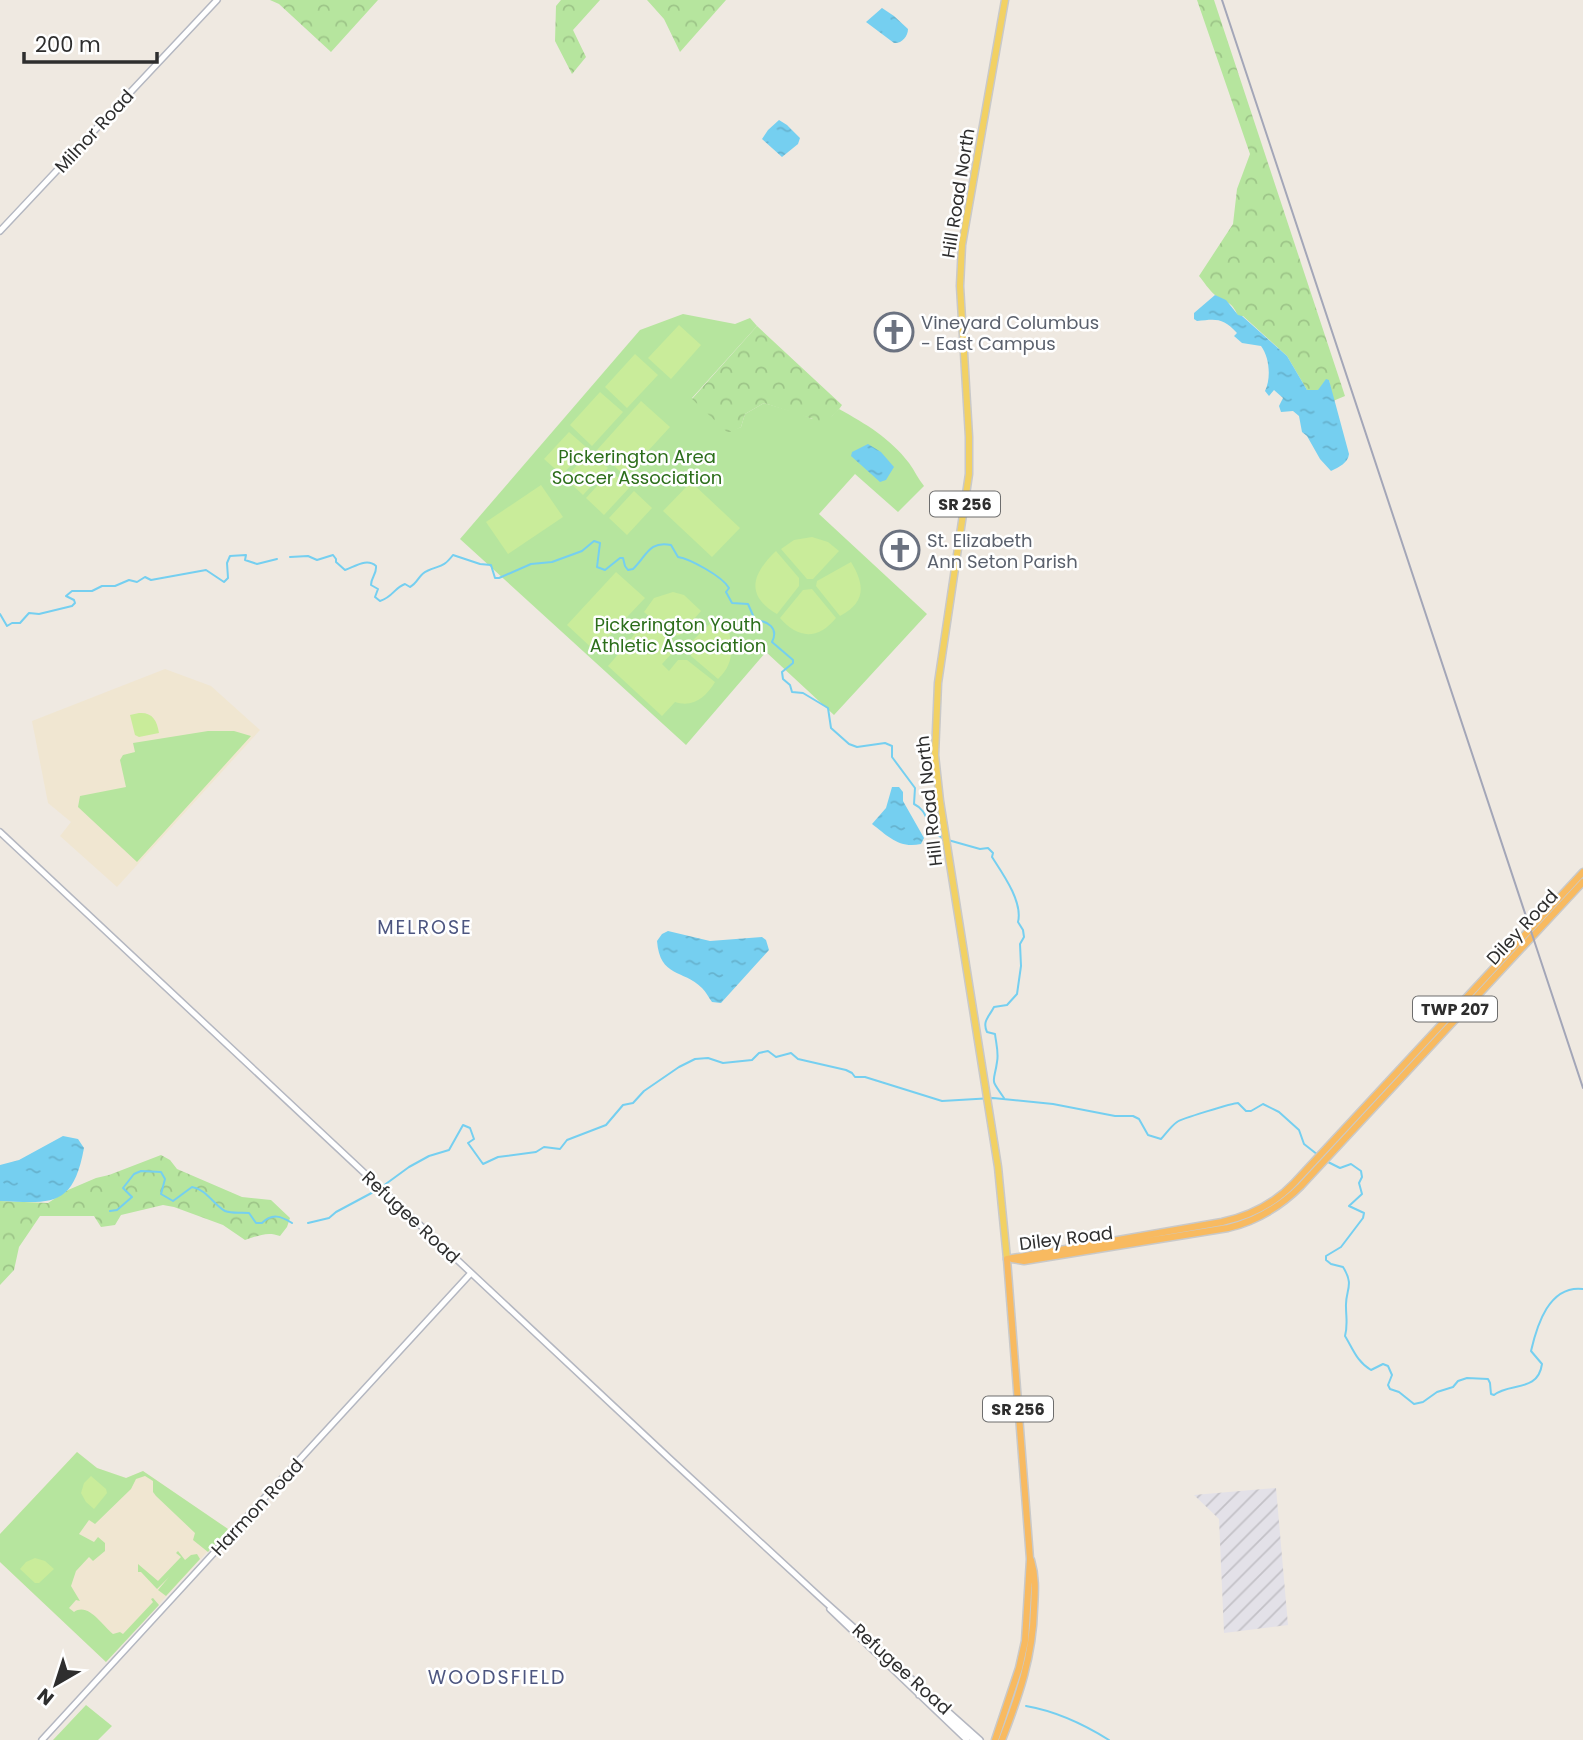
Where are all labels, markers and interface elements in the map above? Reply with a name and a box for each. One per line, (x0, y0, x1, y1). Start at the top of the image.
scale bar (24, 21, 158, 65)
text: 200 m (35, 30, 101, 59)
street label: Milnor Road (49, 84, 139, 178)
street label: Hill Road North (935, 126, 981, 260)
place label: Vineyard Columbus - East Campus (921, 310, 1099, 356)
church icon: Vineyard Columbus - East Campus (873, 311, 915, 353)
park label: Pickerington Area Soccer Association (552, 444, 722, 490)
road number: SR 256 (930, 491, 1000, 516)
place label: St. Elizabeth Ann Seton Parish (927, 528, 1078, 574)
church icon: St. Elizabeth Ann Seton Parish (879, 529, 921, 571)
park label: Pickerington Youth Athletic Association (590, 612, 766, 658)
street label: Hill Road North (910, 734, 948, 868)
street label: Diley Road (1481, 884, 1563, 970)
district label: MELROSE (377, 914, 473, 941)
road number: TWP 207 (1413, 996, 1497, 1021)
street label: Refugee Road (357, 1165, 465, 1269)
street label: Diley Road (1018, 1220, 1114, 1256)
road number: SR 256 (983, 1396, 1053, 1422)
street label: Harmon Road (205, 1453, 309, 1561)
street label: Refugee Road (847, 1618, 957, 1720)
north arrow (21, 1649, 91, 1719)
district label: WOODSFIELD (428, 1664, 566, 1691)
text: N (32, 1682, 60, 1712)

